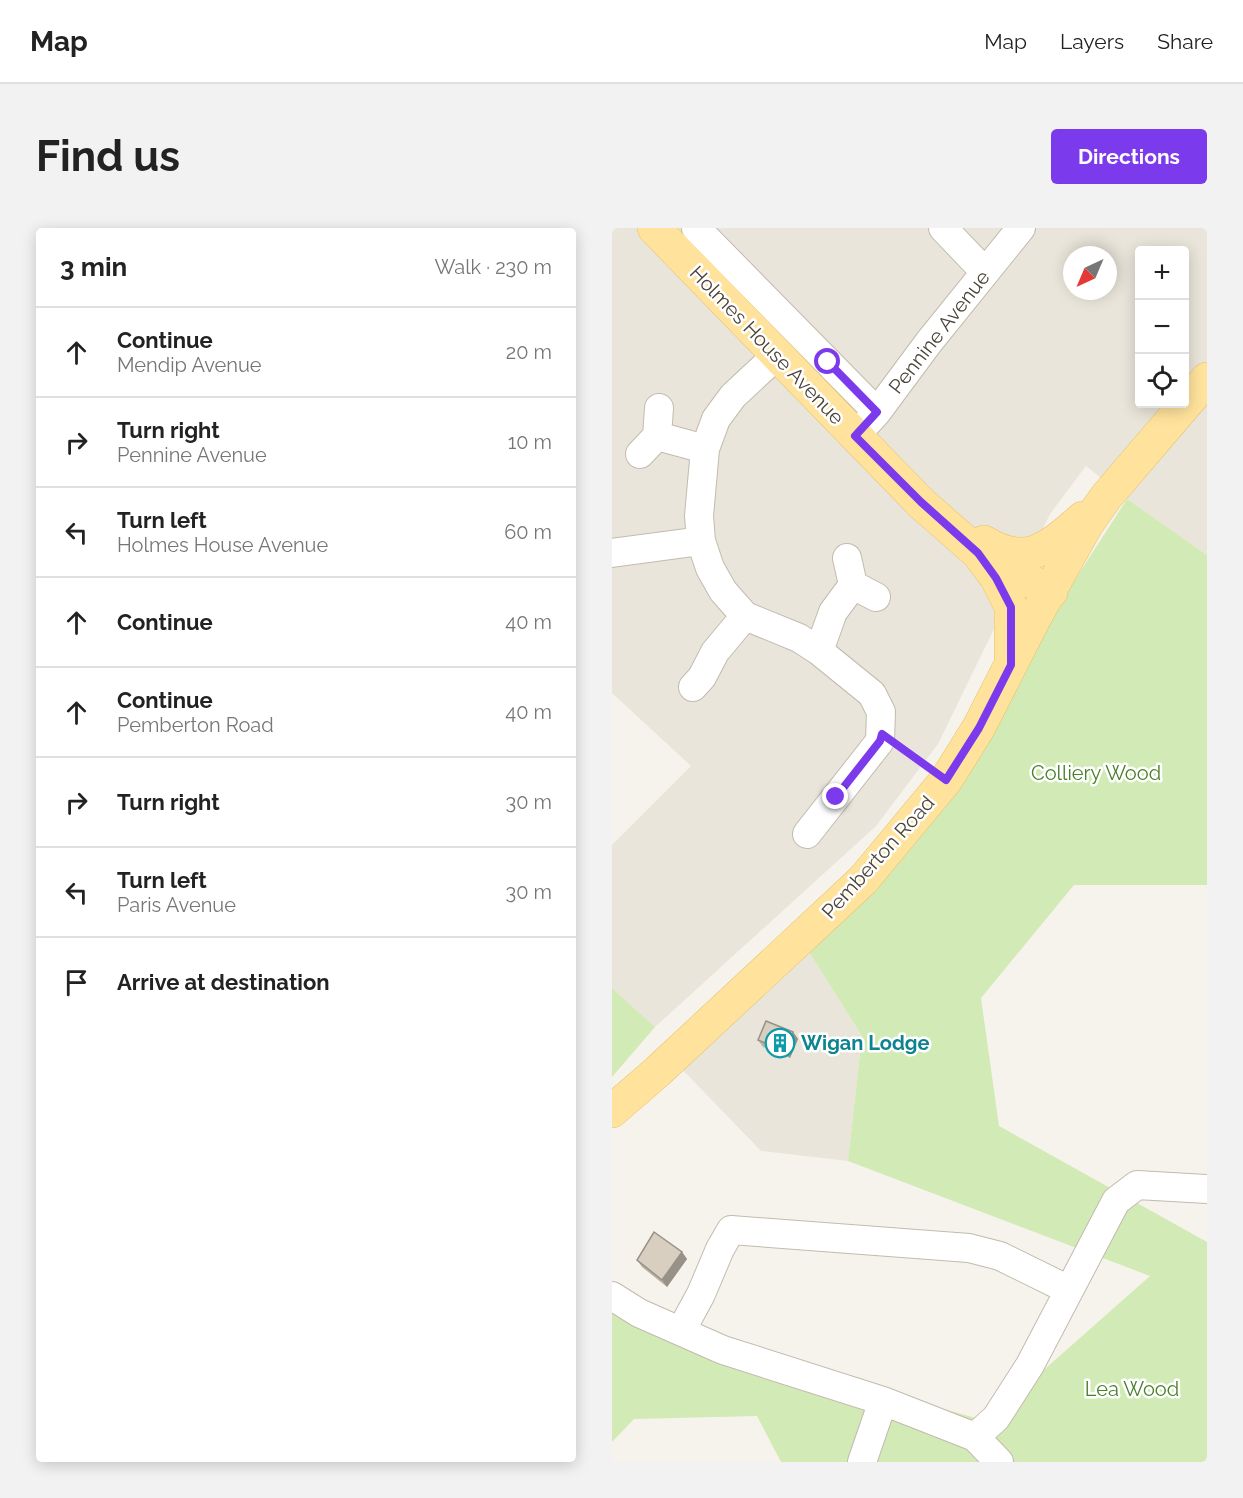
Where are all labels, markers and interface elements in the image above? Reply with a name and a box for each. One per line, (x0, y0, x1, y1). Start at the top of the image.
text: Map (30, 25, 88, 58)
text: Map (984, 29, 1027, 54)
text: Layers (1060, 29, 1124, 54)
text: Share (1157, 29, 1213, 54)
button: Directions (1051, 129, 1207, 184)
text: Find us (36, 132, 180, 181)
north arrow (1063, 246, 1117, 300)
map controls (1135, 246, 1189, 408)
button: + (1135, 246, 1189, 300)
text: 3 min (60, 252, 127, 282)
text: Walk · 230 m (434, 255, 552, 279)
street label: Holmes House Avenue (685, 261, 849, 429)
street label: Pennine Avenue (883, 265, 995, 398)
button: − (1135, 300, 1189, 354)
text: Continue (117, 327, 213, 353)
icon: ahead (60, 336, 93, 369)
text: 20 m (506, 340, 552, 364)
route start (814, 348, 840, 374)
text: Mendip Avenue (117, 353, 262, 377)
button: locate (1135, 354, 1189, 408)
text: Turn right (117, 417, 220, 443)
icon: right (60, 426, 93, 459)
text: 10 m (508, 430, 552, 454)
text: Pennine Avenue (117, 443, 267, 467)
text: Turn left (117, 507, 207, 533)
icon: left (60, 516, 93, 549)
text: 60 m (504, 520, 552, 544)
text: Holmes House Avenue (117, 533, 328, 557)
icon: ahead (60, 606, 93, 639)
text: Continue (117, 609, 213, 635)
text: 40 m (505, 610, 552, 634)
text: Continue (117, 687, 213, 713)
icon: ahead (60, 696, 93, 729)
text: 40 m (505, 700, 552, 724)
text: Pemberton Road (117, 713, 274, 737)
park label: Colliery Wood (1031, 761, 1161, 785)
route end (822, 783, 848, 809)
icon: right (60, 786, 93, 819)
text: Turn right (117, 789, 220, 815)
text: 30 m (506, 790, 552, 814)
street label: Pemberton Road (817, 791, 939, 923)
text: Turn left (117, 867, 207, 893)
icon: left (60, 876, 93, 909)
text: 30 m (506, 880, 552, 904)
text: Paris Avenue (117, 893, 236, 917)
icon: arrive (60, 966, 93, 999)
text: Arrive at destination (117, 969, 330, 995)
building icon: Wigan Lodge (764, 1027, 796, 1059)
place label: Wigan Lodge (801, 1031, 930, 1055)
park label: Lea Wood (1085, 1377, 1179, 1401)

